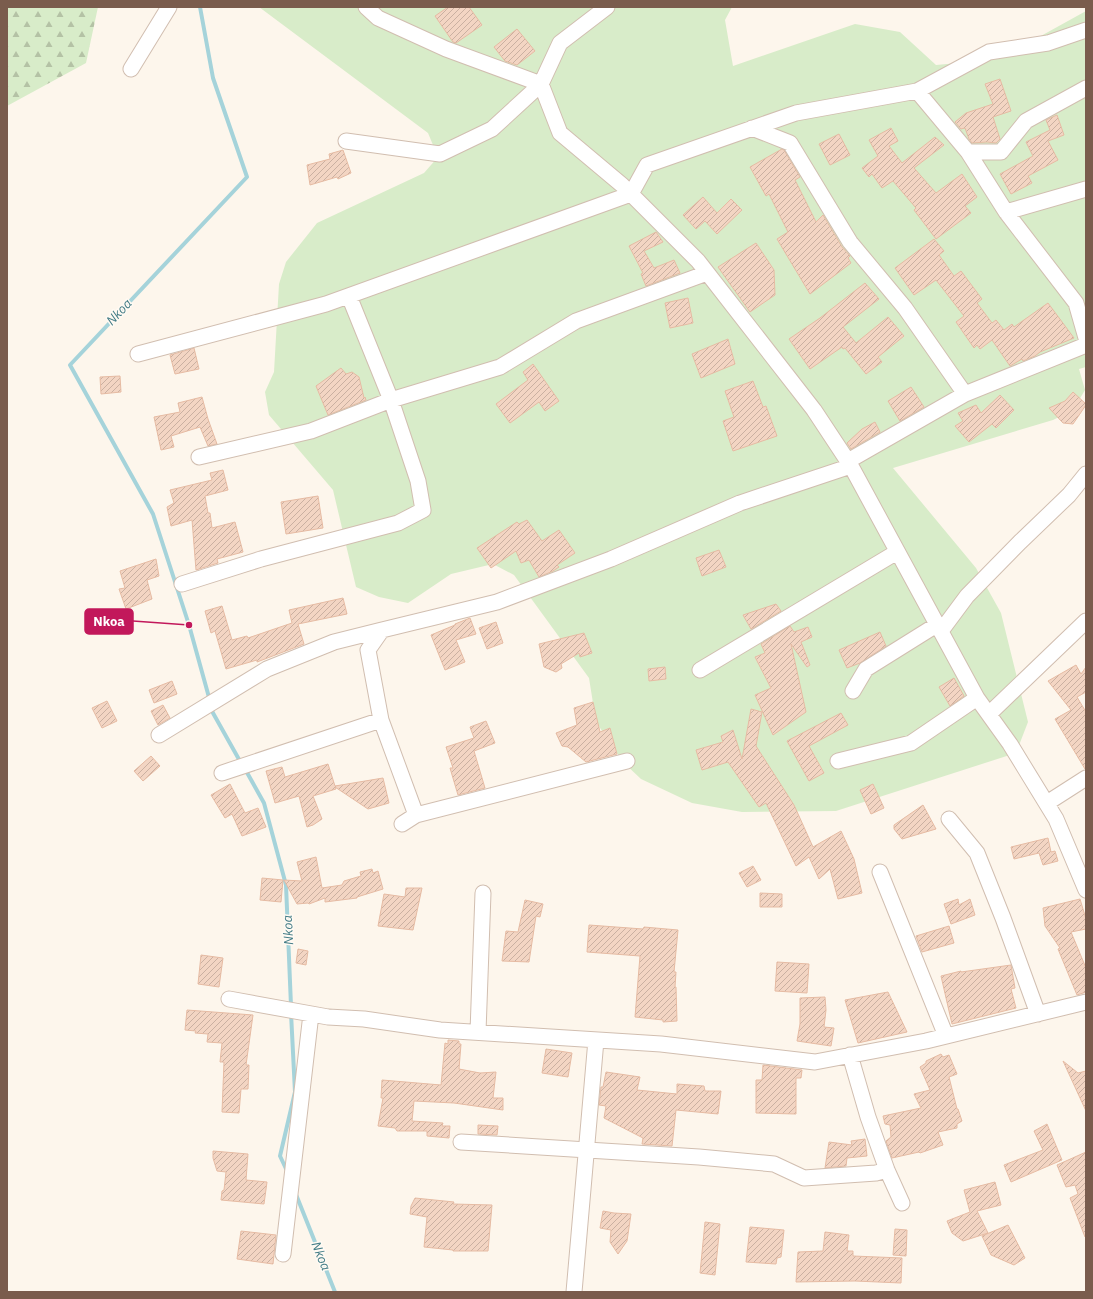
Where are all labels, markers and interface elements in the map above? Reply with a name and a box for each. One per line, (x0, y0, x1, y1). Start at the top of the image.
water label: Nkoa (103, 295, 135, 329)
callout: Nkoa (85, 609, 133, 634)
text: Nkoa (93, 613, 125, 630)
water label: Nkoa (279, 915, 297, 945)
water label: Nkoa (307, 1239, 335, 1273)

